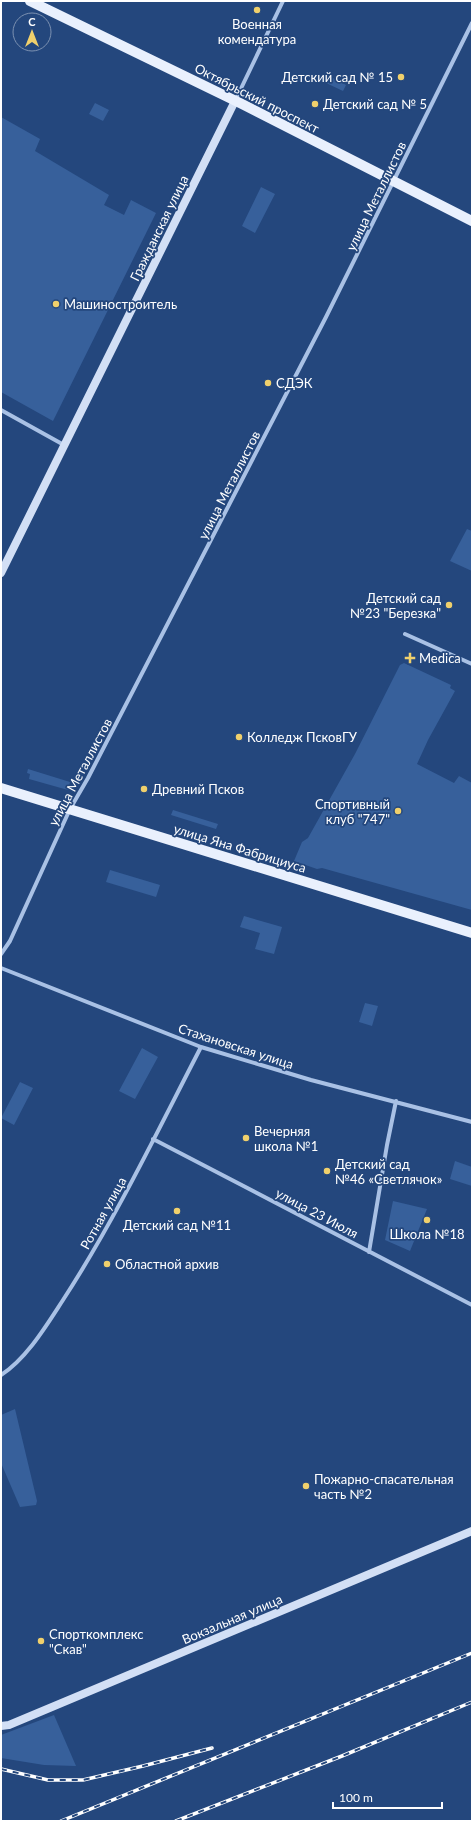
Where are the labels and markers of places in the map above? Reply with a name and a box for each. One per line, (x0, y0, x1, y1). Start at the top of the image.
marker: Военная комендатура (252, 5, 262, 15)
place label: Военная комендатура (218, 16, 296, 47)
place label: Детский сад № 15 (281, 69, 393, 85)
marker: Детский сад № 15 (396, 72, 406, 82)
place label: Детский сад № 5 (323, 96, 427, 112)
marker: Детский сад № 5 (310, 99, 320, 109)
place label: Машиностроитель (64, 296, 177, 312)
marker: Машиностроитель (51, 299, 61, 309)
place label: СДЭК (276, 375, 313, 391)
marker: СДЭК (263, 378, 273, 388)
place label: Детский сад №23 "Березка" (350, 590, 441, 621)
marker: Детский сад №23 "Березка" (444, 600, 454, 610)
place label: Medica (419, 650, 461, 666)
marker: Medica (404, 652, 416, 664)
place label: Колледж ПсковГУ (247, 729, 358, 745)
marker: Колледж ПсковГУ (234, 732, 244, 742)
place label: Древний Псков (152, 781, 244, 797)
marker: Древний Псков (139, 784, 149, 794)
place label: Спортивный клуб "747" (315, 796, 390, 827)
marker: Спортивный клуб "747" (393, 806, 403, 816)
place label: Вечерняя школа №1 (254, 1123, 318, 1154)
marker: Вечерняя школа №1 (241, 1133, 251, 1143)
place label: Детский сад №46 «Светлячок» (335, 1156, 442, 1187)
marker: Детский сад №46 «Светлячок» (322, 1166, 332, 1176)
marker: Детский сад №11 (172, 1206, 182, 1216)
marker: Школа №18 (422, 1215, 432, 1225)
place label: Детский сад №11 (123, 1217, 231, 1233)
place label: Школа №18 (389, 1226, 465, 1242)
place label: Областной архив (115, 1256, 219, 1272)
marker: Областной архив (102, 1259, 112, 1269)
place label: Пожарно-спасательная часть №2 (314, 1471, 454, 1502)
marker: Пожарно-спасательная часть №2 (301, 1481, 311, 1491)
place label: Спорткомплекс "Скав" (49, 1626, 143, 1657)
marker: Спорткомплекс "Скав" (36, 1636, 46, 1646)

